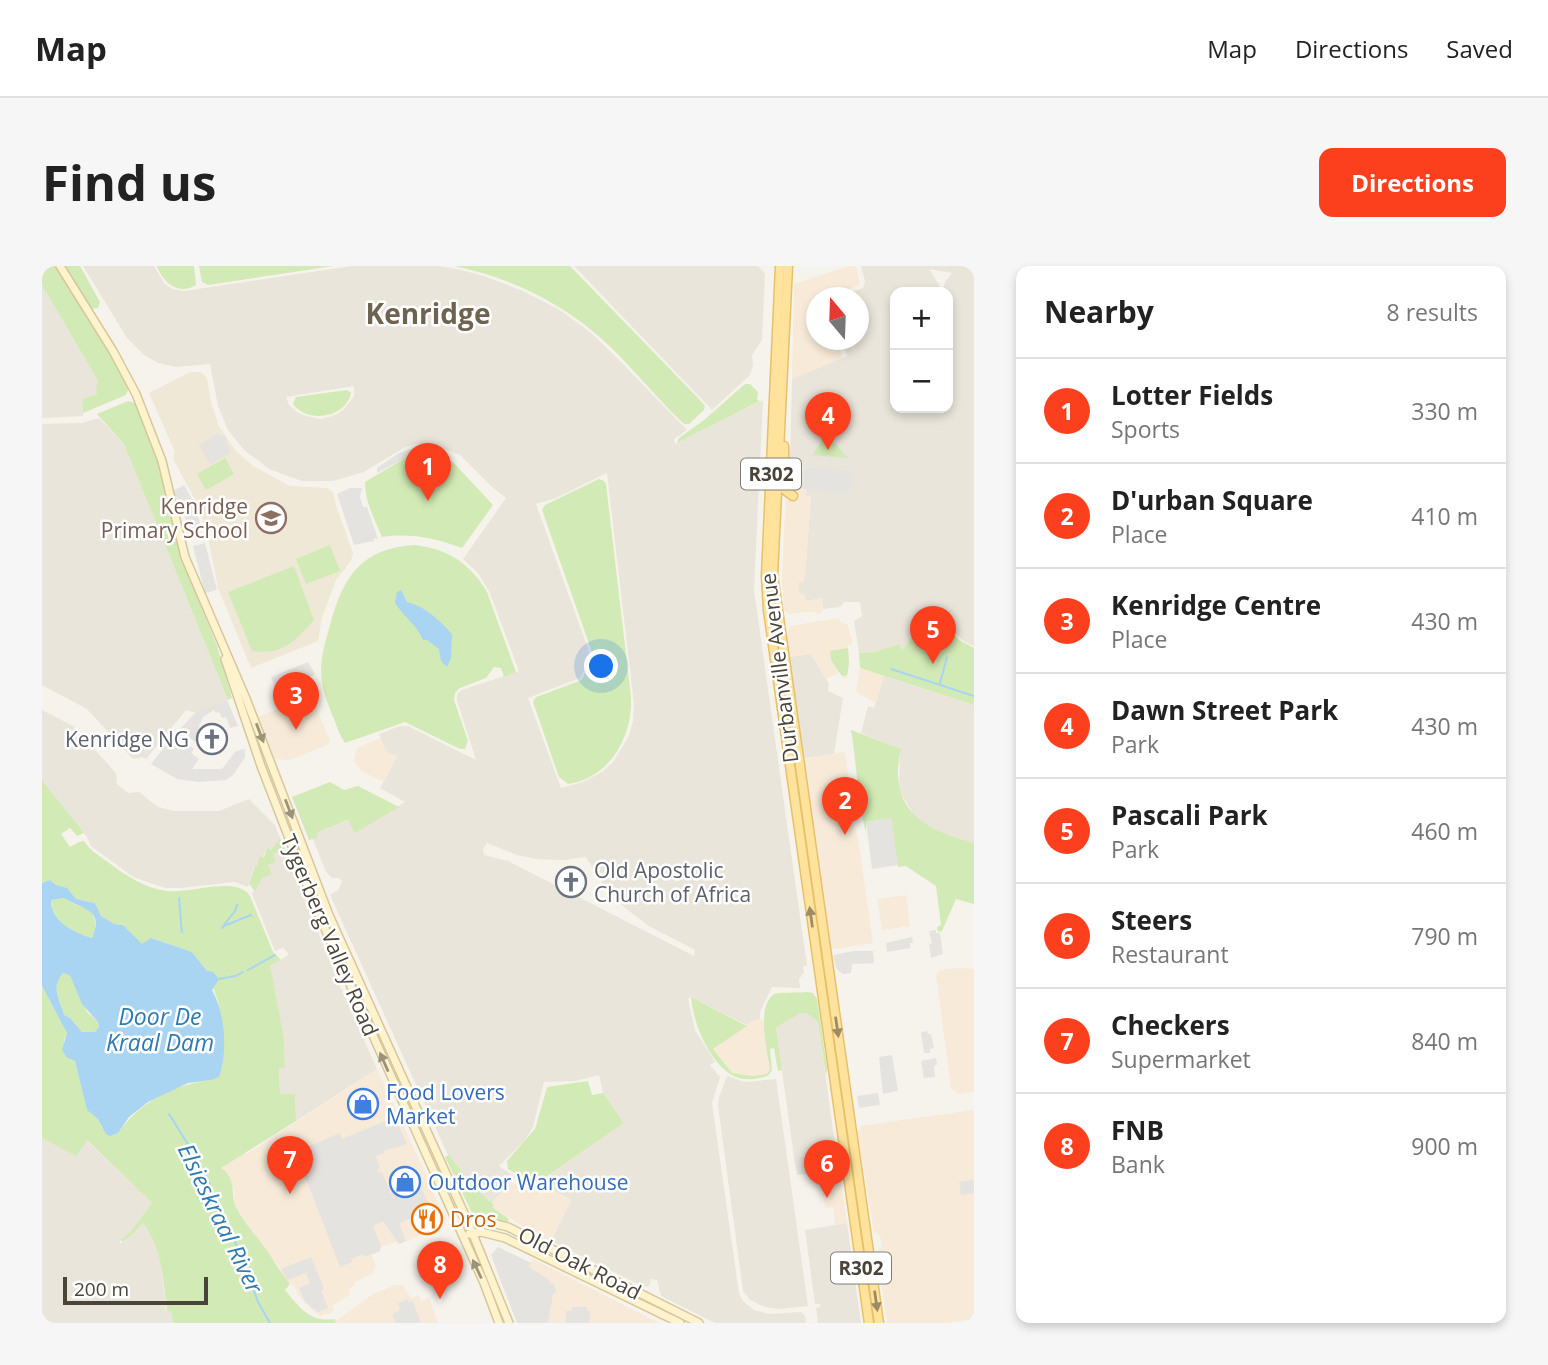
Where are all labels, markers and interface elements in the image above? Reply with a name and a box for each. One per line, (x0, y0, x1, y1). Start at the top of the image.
text: Map (35, 26, 107, 71)
text: Map (1207, 32, 1257, 65)
text: Directions (1295, 32, 1408, 65)
text: Saved (1446, 32, 1513, 65)
button: Directions (1319, 148, 1506, 217)
text: Find us (42, 149, 216, 215)
north arrow (806, 287, 869, 350)
map controls (890, 287, 953, 413)
button: + (890, 287, 953, 350)
text: Nearby (1044, 291, 1154, 332)
district label: Kenridge (366, 294, 490, 332)
text: 8 results (1387, 296, 1478, 328)
button: − (890, 350, 953, 413)
text: Lotter Fields (1111, 377, 1273, 413)
pin: 4 (805, 392, 851, 450)
text: 1 (1060, 395, 1074, 427)
text: 330 m (1411, 395, 1478, 427)
text: Sports (1111, 413, 1180, 445)
pin: 1 (405, 443, 451, 501)
road number: R302 (741, 458, 801, 490)
text: D'urban Square (1111, 482, 1313, 518)
place label: Kenridge Primary School (101, 492, 248, 544)
text: 2 (1060, 500, 1074, 532)
text: 410 m (1411, 500, 1478, 532)
school or university icon: Kenridge Primary School (254, 501, 288, 535)
text: Place (1111, 518, 1167, 550)
street label: Durbanville Avenue (753, 572, 805, 764)
text: Kenridge Centre (1111, 587, 1321, 623)
text: 3 (1060, 605, 1074, 637)
text: 430 m (1411, 605, 1478, 637)
pin: 5 (910, 606, 956, 664)
text: Place (1111, 623, 1167, 655)
your location (584, 649, 618, 683)
pin: 3 (273, 672, 319, 730)
text: Dawn Street Park (1111, 692, 1338, 728)
text: 4 (1060, 710, 1074, 742)
text: 430 m (1411, 710, 1478, 742)
church icon: Kenridge NG (195, 722, 229, 756)
one-way arrow (254, 722, 265, 743)
place label: Kenridge NG (65, 725, 189, 753)
text: Park (1111, 728, 1159, 760)
pin: 2 (822, 777, 868, 835)
text: Pascali Park (1111, 797, 1268, 833)
one-way arrow (284, 799, 295, 820)
text: 5 (1060, 815, 1074, 847)
text: 460 m (1411, 815, 1478, 847)
street label: Tygerberg Valley Road (275, 830, 385, 1040)
text: Park (1111, 833, 1159, 865)
place label: Old Apostolic Church of Africa (594, 856, 751, 908)
church icon: Old Apostolic Church of Africa (554, 865, 588, 899)
text: Steers (1111, 902, 1192, 938)
one-way arrow (806, 906, 817, 928)
text: 6 (1060, 920, 1074, 952)
text: 790 m (1411, 920, 1478, 952)
text: Restaurant (1111, 938, 1229, 970)
water label: Door De Kraal Dam (106, 1000, 214, 1058)
text: Checkers (1111, 1007, 1230, 1043)
one-way arrow (831, 1016, 842, 1038)
text: 7 (1060, 1025, 1074, 1057)
text: 840 m (1411, 1025, 1478, 1057)
text: Supermarket (1111, 1043, 1251, 1075)
one-way arrow (378, 1052, 390, 1072)
place label: Food Lovers Market (386, 1078, 505, 1130)
shop icon: Food Lovers Market (346, 1087, 380, 1121)
text: FNB (1111, 1112, 1164, 1148)
text: 8 (1060, 1130, 1074, 1162)
text: 900 m (1411, 1130, 1478, 1162)
pin: 7 (267, 1136, 313, 1194)
water label: Elsieskraal River (171, 1138, 272, 1299)
pin: 6 (804, 1140, 850, 1198)
text: Bank (1111, 1148, 1165, 1180)
shop icon: Outdoor Warehouse (388, 1165, 422, 1199)
place label: Outdoor Warehouse (428, 1168, 628, 1196)
restaurant icon: Dros (410, 1202, 444, 1236)
place label: Dros (450, 1205, 496, 1233)
street label: Old Oak Road (514, 1220, 646, 1306)
pin: 8 (417, 1241, 463, 1299)
road number: R302 (831, 1252, 891, 1284)
one-way arrow (471, 1259, 483, 1279)
scale bar (63, 1274, 208, 1306)
text: 200 m (74, 1276, 129, 1302)
one-way arrow (870, 1290, 881, 1312)

